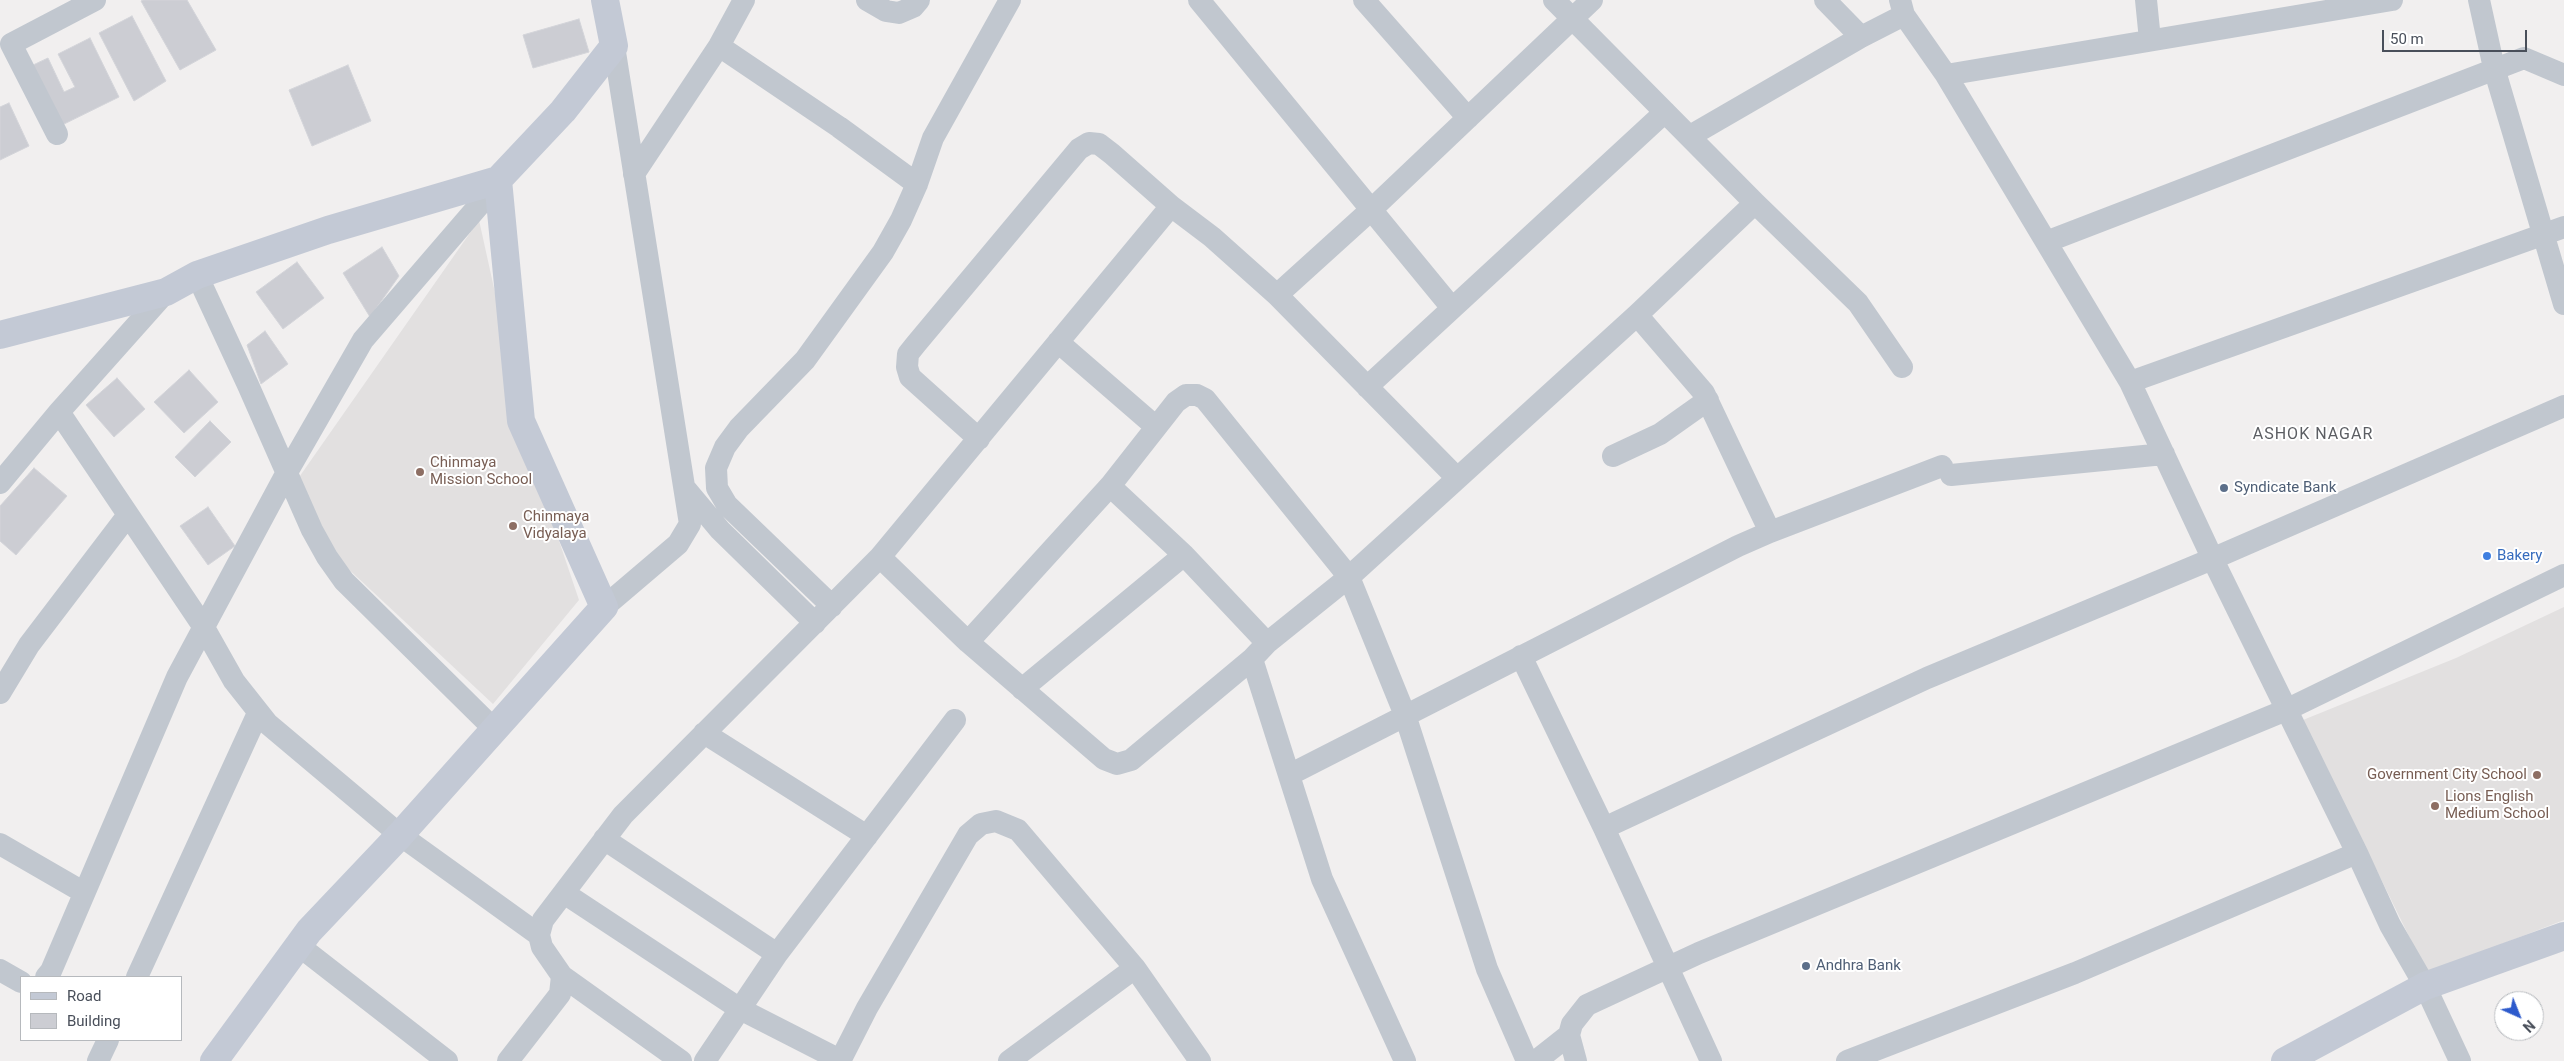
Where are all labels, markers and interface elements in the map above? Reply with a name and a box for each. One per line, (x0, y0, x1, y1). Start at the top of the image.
scale bar (2384, 20, 2529, 52)
text: 50 m (2390, 30, 2424, 48)
district label: ASHOK NAGAR (2251, 425, 2375, 445)
place label: Chinmaya Mission School (430, 454, 532, 489)
marker: Chinmaya Mission School (414, 466, 426, 478)
place label: Syndicate Bank (2234, 479, 2336, 497)
marker: Syndicate Bank (2218, 482, 2230, 494)
place label: Chinmaya Vidyalaya (523, 508, 589, 543)
marker: Chinmaya Vidyalaya (507, 520, 519, 532)
place label: Bakery (2497, 547, 2542, 565)
marker: Bakery (2481, 550, 2493, 562)
place label: Government City School (2367, 766, 2527, 784)
marker: Government City School (2531, 769, 2543, 781)
place label: Lions English Medium School (2445, 788, 2549, 823)
marker: Lions English Medium School (2429, 800, 2441, 812)
place label: Andhra Bank (1816, 957, 1901, 975)
marker: Andhra Bank (1800, 960, 1812, 972)
legend (20, 976, 182, 1041)
text: Road (67, 987, 101, 1005)
north arrow (2494, 991, 2544, 1041)
text: Building (67, 1012, 121, 1030)
text: N (2520, 1017, 2538, 1035)

